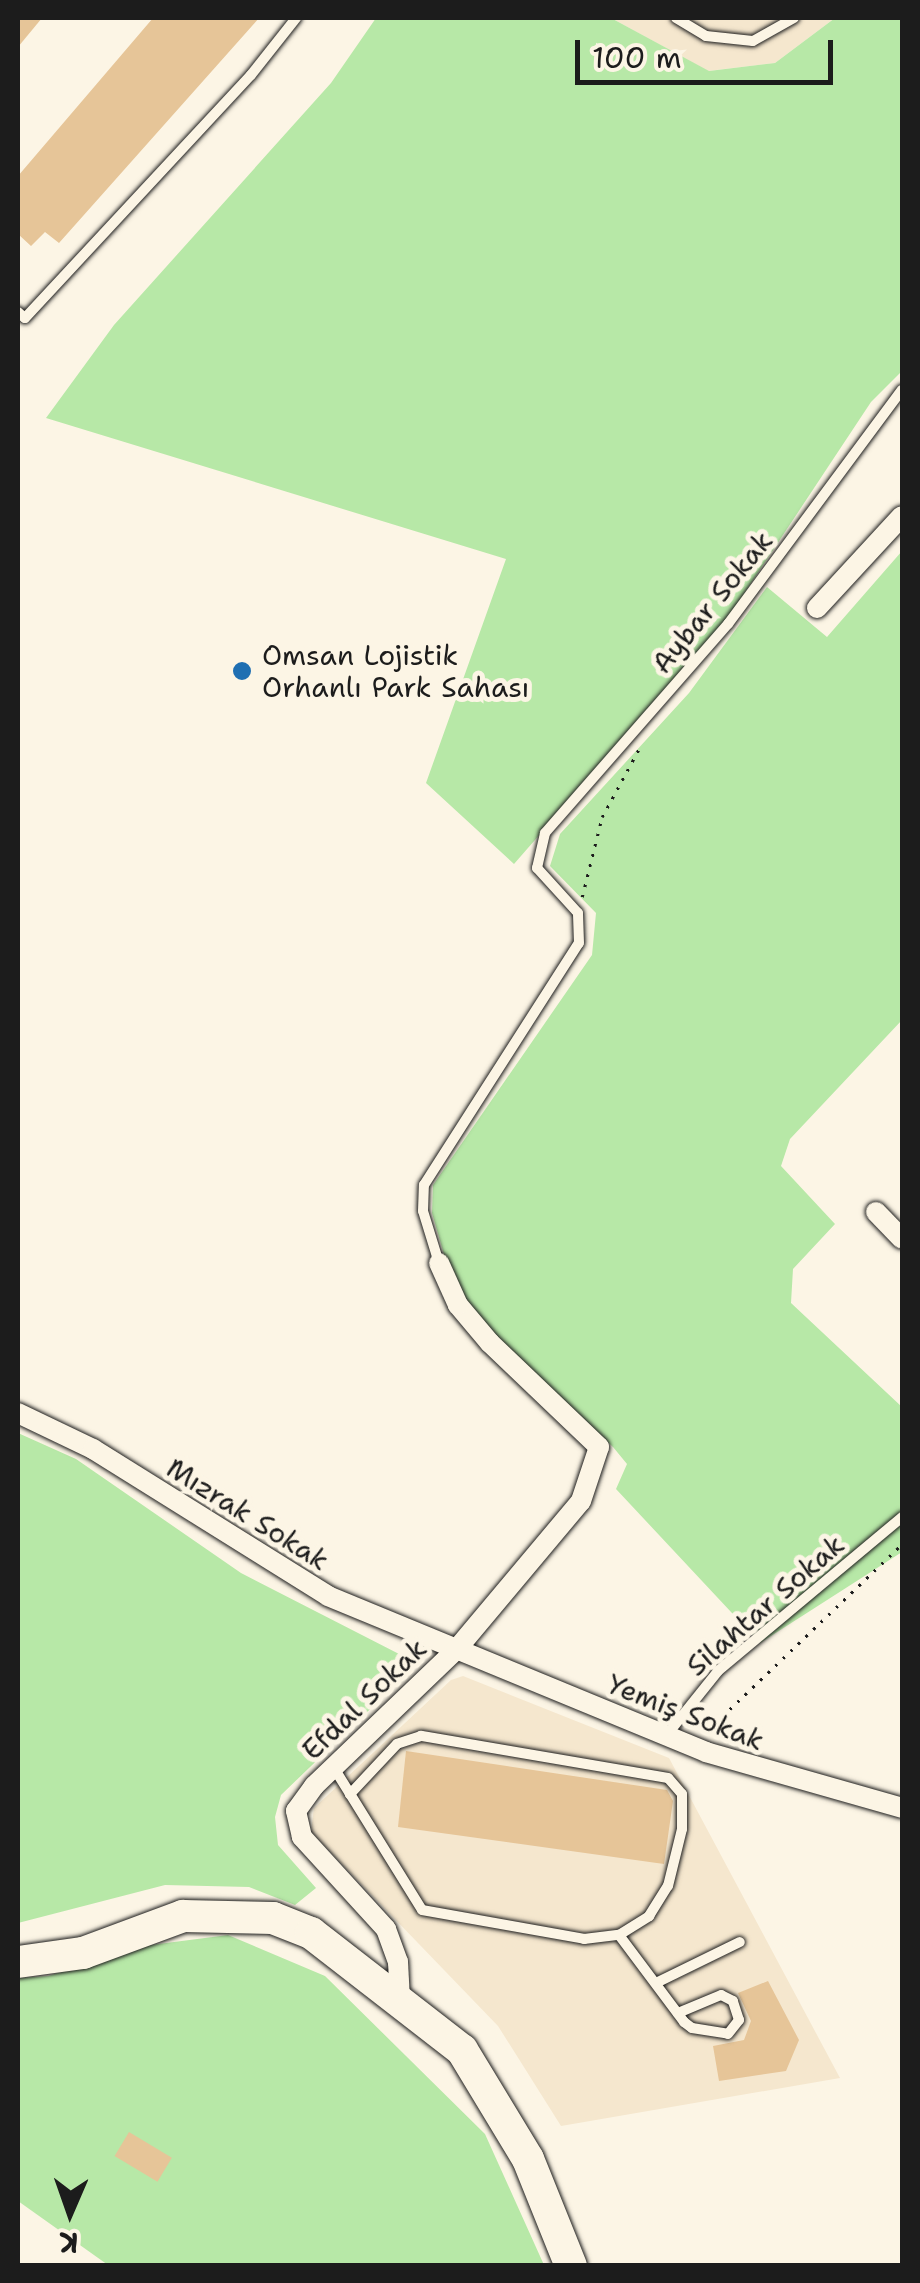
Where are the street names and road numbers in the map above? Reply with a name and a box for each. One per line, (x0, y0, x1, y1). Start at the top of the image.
street label: Aybar Sokak (644, 524, 780, 680)
street label: Mızrak Sokak (161, 1451, 335, 1577)
street label: Silahtar Sokak (679, 1527, 851, 1683)
street label: Efdal Sokak (295, 1631, 433, 1767)
street label: Yemiş Sokak (603, 1667, 769, 1757)

